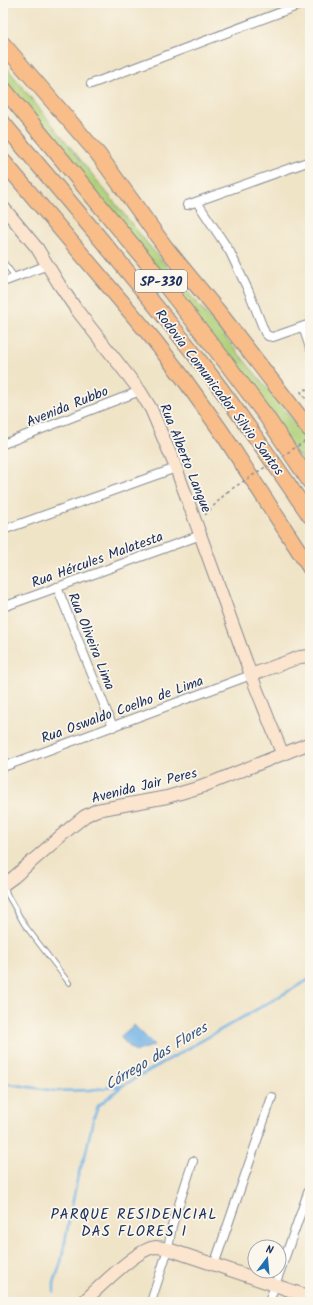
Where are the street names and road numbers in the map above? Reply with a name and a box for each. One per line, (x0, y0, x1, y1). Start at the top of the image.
road number: SP-330 (135, 270, 187, 292)
street label: Rodovia Comunicador Silvio Santos (149, 305, 289, 481)
street label: Avenida Rubbo (23, 381, 112, 433)
street label: Rua Alberto Langue (153, 400, 217, 517)
street label: Rua Hércules Malatesta (28, 526, 166, 594)
street label: Rua Oliveira Lima (61, 589, 121, 693)
street label: Rua Oswaldo Coelho de Lima (38, 670, 207, 750)
street label: Avenida Jair Peres (89, 762, 199, 810)

